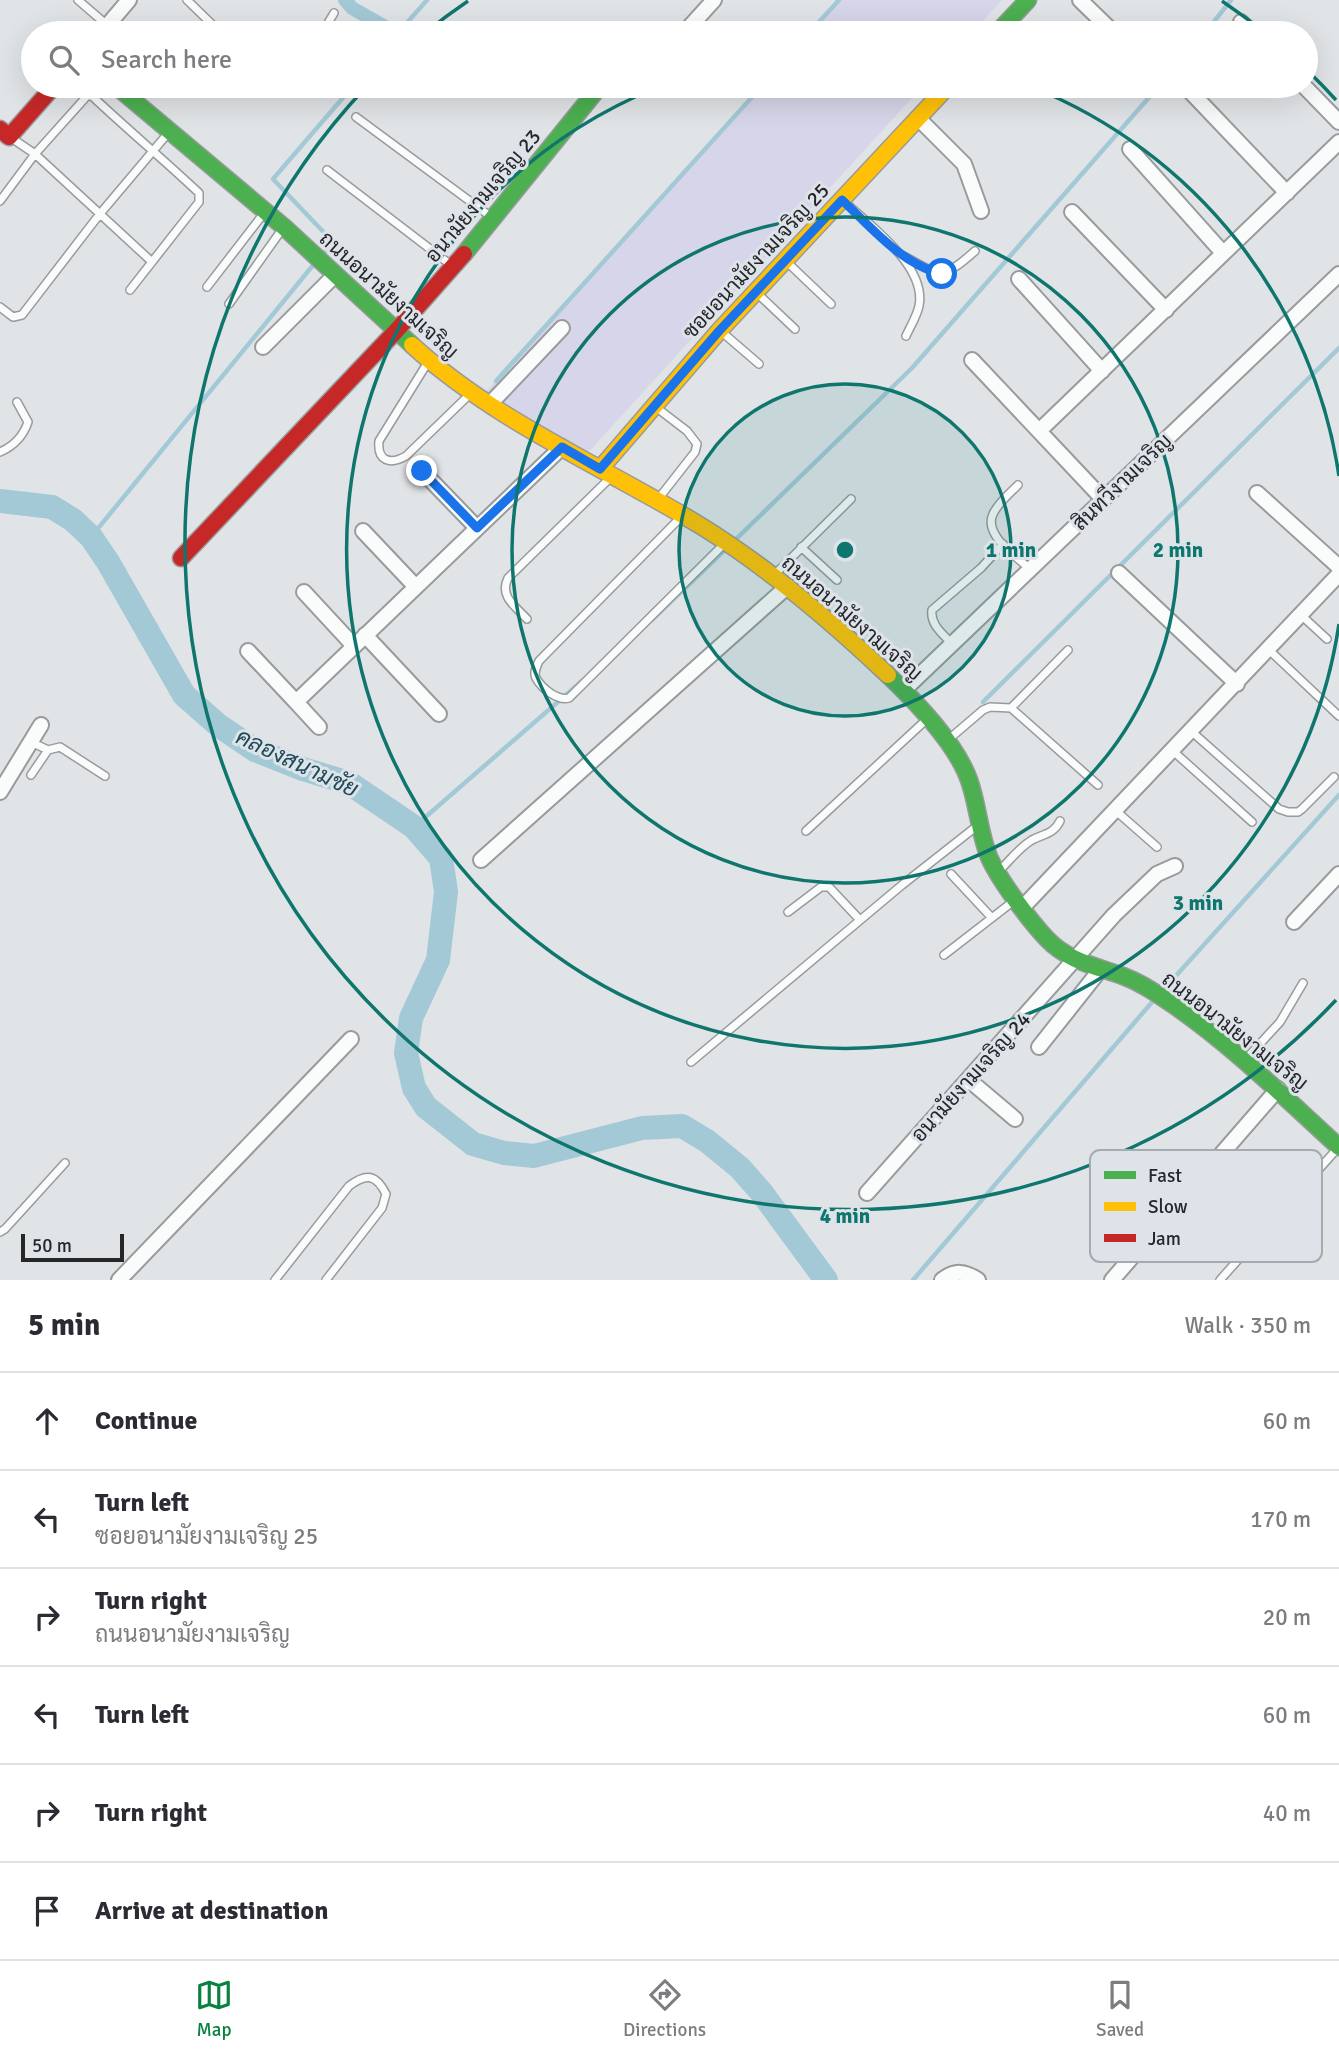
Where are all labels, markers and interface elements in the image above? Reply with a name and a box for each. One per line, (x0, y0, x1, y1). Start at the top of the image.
search box (21, 21, 1318, 98)
icon: search (45, 41, 83, 79)
text: Search here (101, 44, 232, 76)
street label: อนามัยงามเจริญ 23 (420, 124, 546, 268)
street label: ซอยอนามัยงามเจริญ 25 (677, 178, 835, 344)
street label: ถนนอนามัยงามเจริญ (314, 226, 464, 364)
route start (926, 258, 957, 289)
street label: สินทวีงามเจริญ (1067, 428, 1177, 536)
route end (406, 455, 437, 486)
text: 1 min (986, 537, 1036, 563)
text: 2 min (1153, 537, 1203, 563)
centre of rings (833, 538, 857, 562)
street label: ถนนอนามัยงามเจริญ (776, 550, 928, 686)
water label: คลองสนามชัย (231, 722, 363, 804)
text: 3 min (1173, 890, 1223, 916)
street label: ถนนอนามัยงามเจริญ (1157, 966, 1313, 1096)
street label: อนามัยงามเจริญ 24 (906, 1006, 1036, 1148)
legend (1090, 1150, 1322, 1262)
text: Fast (1148, 1164, 1182, 1188)
text: Slow (1148, 1195, 1188, 1219)
text: 4 min (820, 1203, 870, 1229)
text: Jam (1148, 1227, 1181, 1251)
scale bar (21, 1231, 124, 1263)
text: 50 m (32, 1234, 72, 1258)
text: 5 min (28, 1307, 100, 1344)
text: Walk · 350 m (1185, 1311, 1311, 1340)
icon: ahead (28, 1402, 66, 1440)
text: Continue (95, 1405, 197, 1437)
text: 60 m (1263, 1407, 1311, 1436)
text: Turn left (95, 1487, 189, 1519)
icon: left (28, 1500, 66, 1538)
text: 170 m (1250, 1505, 1311, 1534)
text: ซอยอนามัยงามเจริญ 25 (95, 1522, 318, 1551)
text: Turn right (95, 1585, 207, 1617)
icon: right (28, 1598, 66, 1636)
text: 20 m (1263, 1603, 1311, 1632)
text: ถนนอนามัยงามเจริญ (95, 1620, 290, 1649)
icon: left (28, 1696, 66, 1734)
text: Turn left (95, 1699, 189, 1731)
text: 60 m (1263, 1701, 1311, 1730)
icon: right (28, 1794, 66, 1832)
text: Turn right (95, 1797, 207, 1829)
text: 40 m (1263, 1799, 1311, 1828)
icon: arrive (28, 1892, 66, 1930)
text: Arrive at destination (95, 1895, 328, 1927)
tab: Map (195, 1976, 233, 2042)
tab: Directions (623, 1976, 706, 2042)
tab: Saved (1096, 1976, 1144, 2042)

